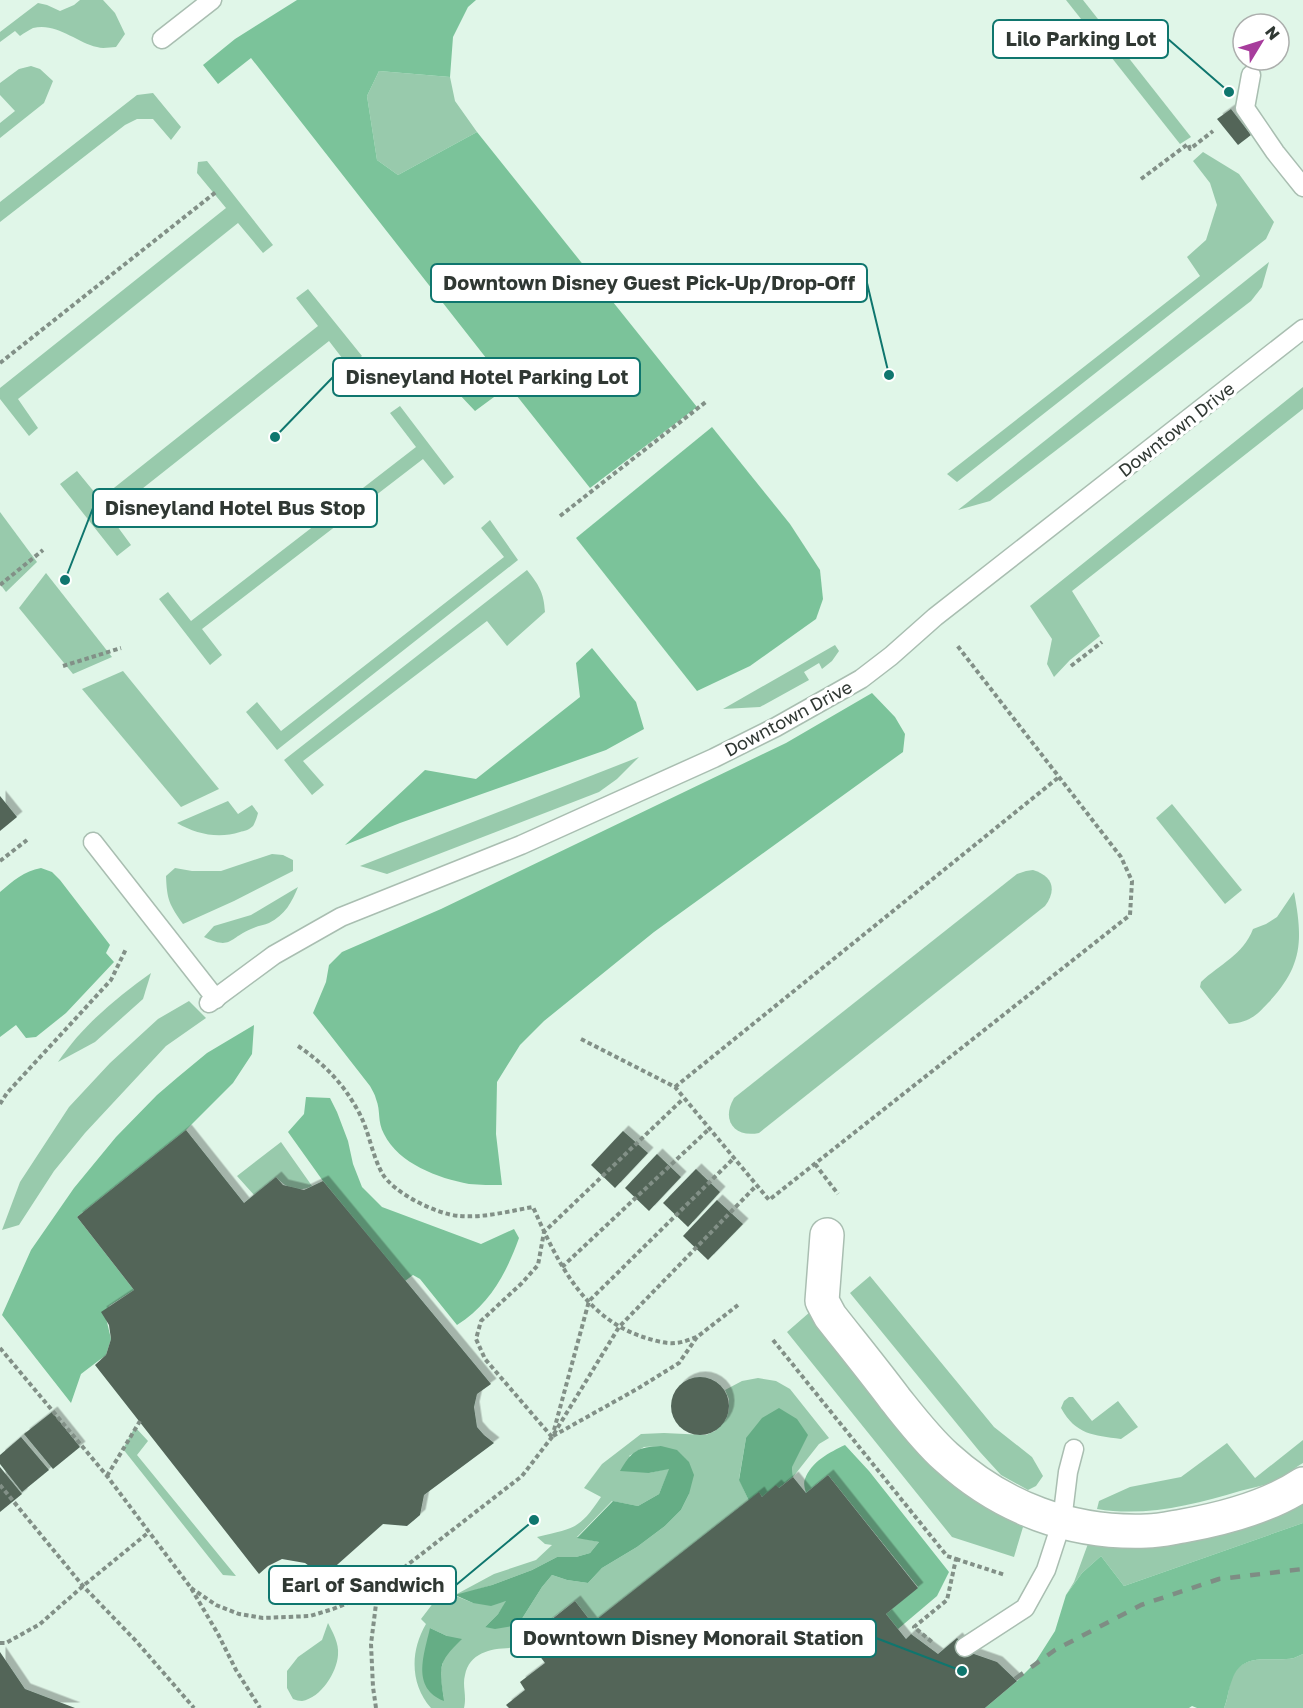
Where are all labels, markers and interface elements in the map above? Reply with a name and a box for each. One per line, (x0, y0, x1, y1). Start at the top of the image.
north arrow (1231, 12, 1291, 72)
callout: Lilo Parking Lot (993, 20, 1168, 58)
text: N (1261, 22, 1284, 44)
text: Lilo Parking Lot (1006, 26, 1156, 50)
callout: Downtown Disney Guest Pick-Up/Drop-Off (431, 264, 867, 302)
text: Downtown Disney Guest Pick-Up/Drop-Off (443, 270, 856, 294)
callout: Disneyland Hotel Parking Lot (333, 358, 640, 396)
text: Disneyland Hotel Parking Lot (345, 364, 629, 388)
street label: Downtown Drive (1114, 377, 1238, 481)
callout: Disneyland Hotel Bus Stop (93, 489, 377, 527)
text: Disneyland Hotel Bus Stop (105, 495, 365, 519)
street label: Downtown Drive (720, 675, 856, 761)
callout: Earl of Sandwich (269, 1566, 456, 1604)
text: Earl of Sandwich (282, 1572, 444, 1596)
callout: Downtown Disney Monorail Station (511, 1619, 876, 1657)
text: Downtown Disney Monorail Station (523, 1625, 863, 1649)

